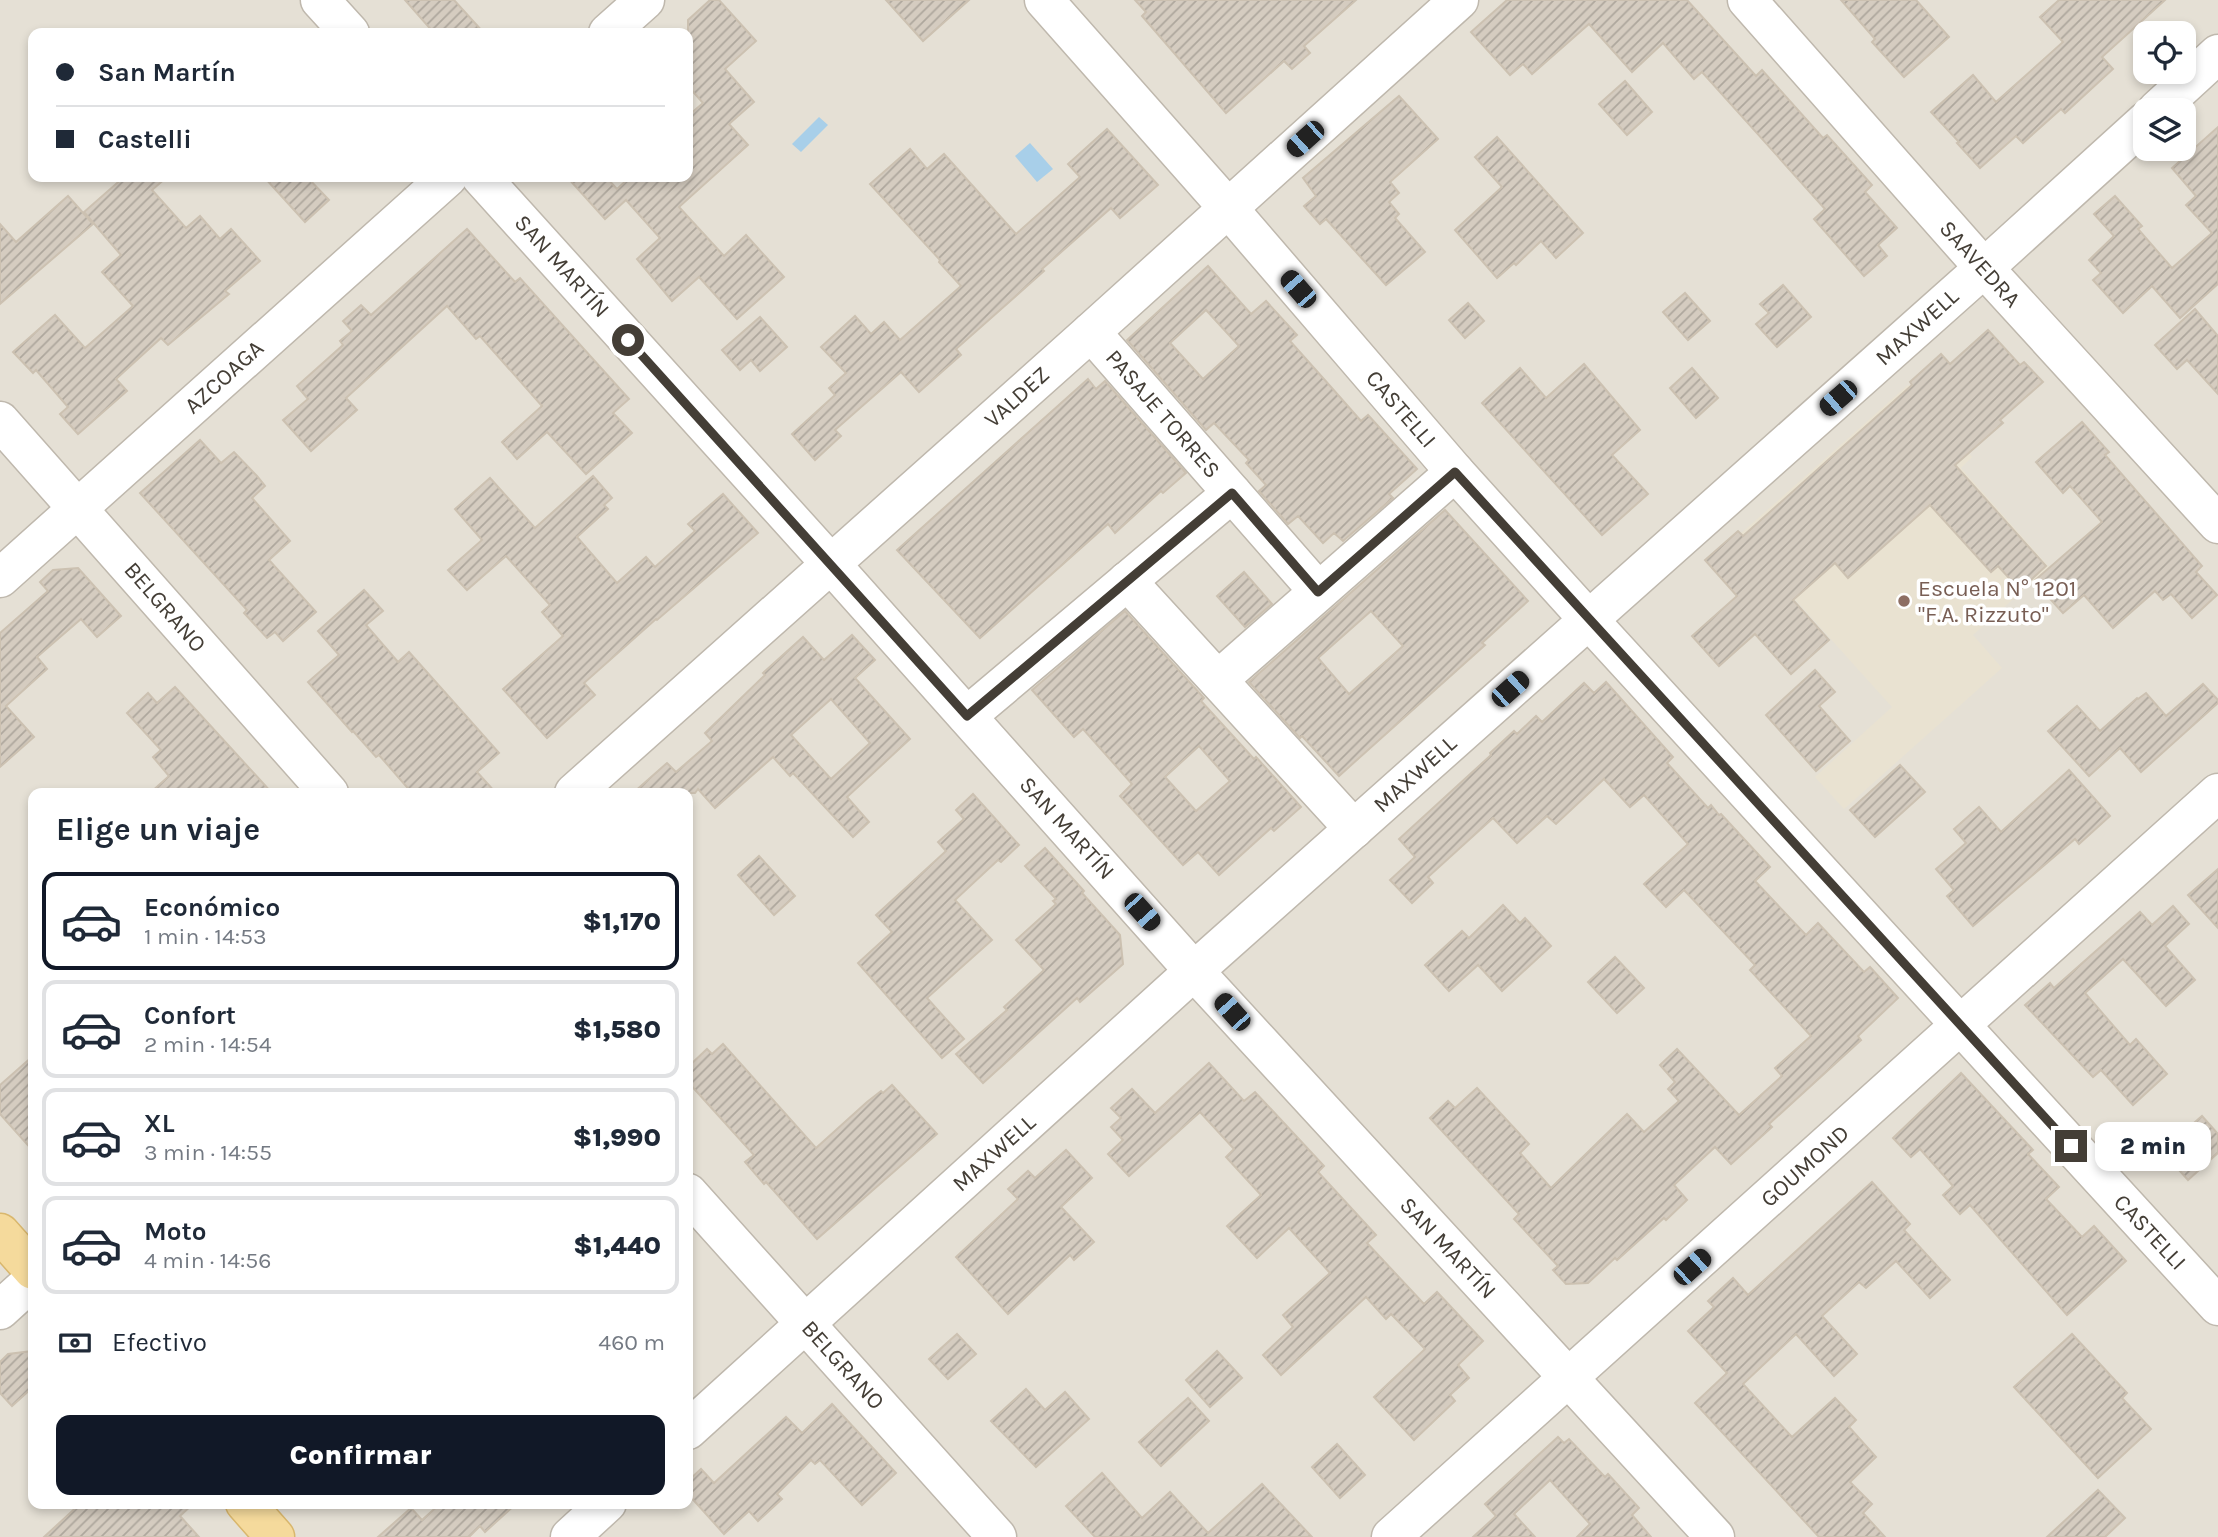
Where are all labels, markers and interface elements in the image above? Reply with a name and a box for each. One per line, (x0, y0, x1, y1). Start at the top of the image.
map controls (2133, 21, 2196, 161)
button: locate (2133, 21, 2196, 84)
text: San Martín (98, 57, 236, 88)
button: layers (2133, 98, 2196, 161)
car (1283, 117, 1328, 161)
text: Castelli (98, 124, 192, 155)
street label: SAN MARTÍN (509, 209, 615, 323)
street label: SAAVEDRA (1934, 215, 2026, 313)
car (1277, 266, 1320, 312)
street label: MAXWELL (1870, 283, 1964, 371)
route start (612, 324, 644, 356)
street label: AZCOAGA (179, 335, 269, 419)
street label: PASAJE TORRES (1100, 344, 1226, 484)
street label: VALDEZ (979, 361, 1055, 433)
street label: CASTELLI (1360, 365, 1442, 453)
car (1816, 376, 1861, 420)
street label: BELGRANO (119, 556, 211, 658)
place label: Escuela N° 1201 "F.A. Rizzuto" (1918, 575, 2076, 628)
marker: Escuela N° 1201 "F.A. Rizzuto" (1896, 593, 1912, 609)
car (1488, 667, 1533, 711)
street label: MAXWELL (1368, 730, 1462, 818)
street label: SAN MARTÍN (1014, 771, 1120, 885)
text: Elige un viaje (56, 811, 260, 848)
car (1121, 889, 1164, 935)
icon: car (60, 890, 123, 953)
text: Económico (144, 892, 280, 923)
text: $1,170 (583, 906, 661, 937)
text: 1 min · 14:53 (144, 923, 267, 950)
car (1211, 989, 1254, 1035)
icon: car (60, 998, 123, 1061)
text: Confort (144, 1000, 236, 1031)
text: $1,580 (573, 1014, 661, 1045)
text: 2 min · 14:54 (144, 1031, 272, 1058)
icon: car (60, 1106, 123, 1169)
text: XL (144, 1108, 175, 1139)
street label: MAXWELL (947, 1109, 1041, 1197)
street label: GOUMOND (1755, 1119, 1855, 1213)
text: $1,990 (573, 1122, 661, 1153)
callout: 2 min (2096, 1122, 2211, 1170)
route end (2055, 1130, 2087, 1162)
text: 2 min (2120, 1133, 2186, 1160)
text: 3 min · 14:55 (144, 1139, 272, 1166)
street label: CASTELLI (2108, 1189, 2192, 1275)
street label: SAN MARTÍN (1394, 1192, 1502, 1304)
icon: car (60, 1214, 123, 1277)
text: Moto (144, 1216, 206, 1247)
text: $1,440 (573, 1230, 661, 1261)
car (1670, 1245, 1715, 1289)
text: 4 min · 14:56 (144, 1247, 272, 1274)
street label: BELGRANO (796, 1315, 890, 1415)
icon: cash (56, 1324, 94, 1362)
text: Efectivo (112, 1327, 207, 1358)
text: 460 m (598, 1329, 665, 1356)
button: Confirmar (56, 1415, 665, 1495)

